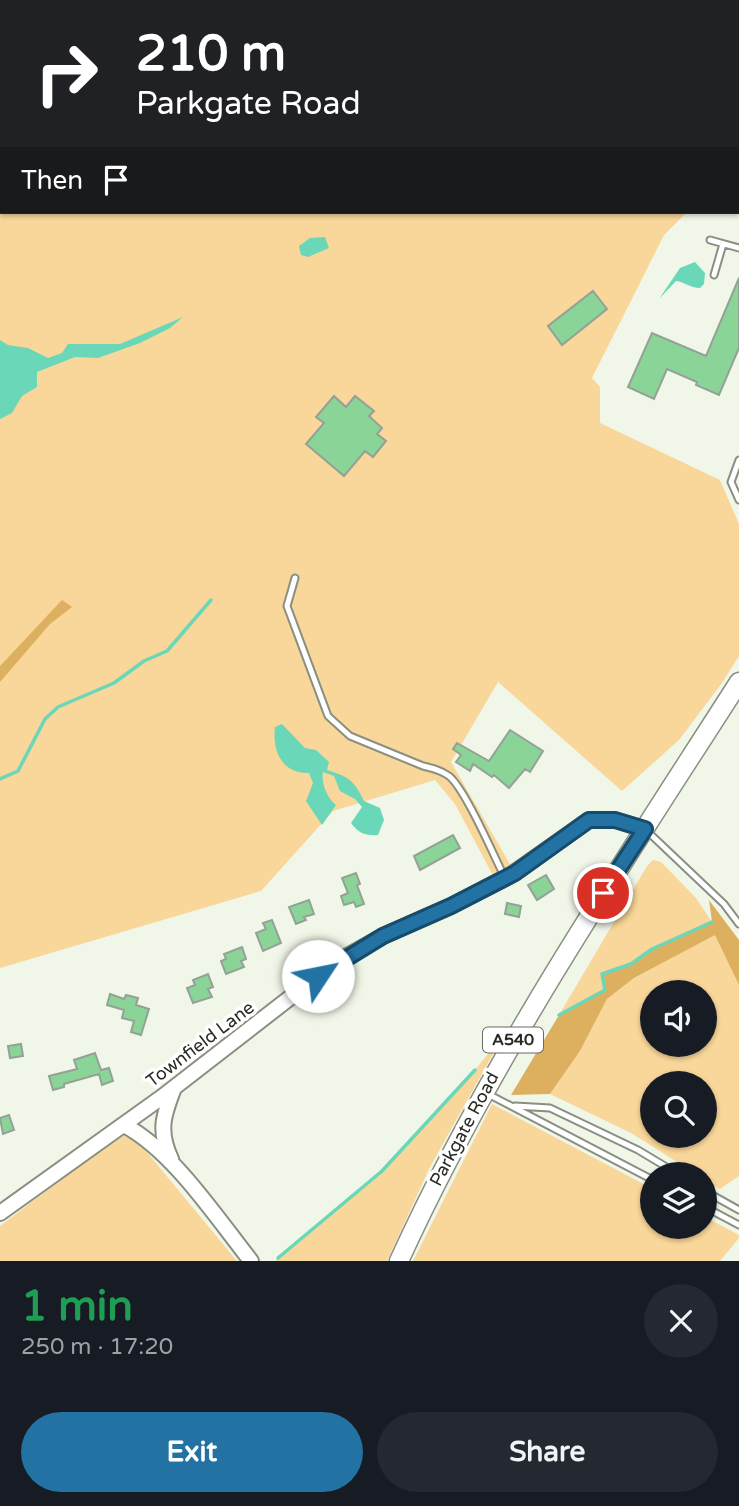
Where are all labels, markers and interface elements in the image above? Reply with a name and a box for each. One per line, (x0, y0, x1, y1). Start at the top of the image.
text: 210 m (136, 25, 286, 84)
icon: right (21, 28, 112, 119)
text: Parkgate Road (136, 85, 361, 123)
icon: arrive (97, 161, 135, 199)
text: Then (21, 165, 83, 196)
pin (573, 863, 633, 923)
icon: arrive (584, 874, 622, 912)
position arrow (281, 939, 355, 1013)
map controls (640, 980, 717, 1239)
button: sound (640, 980, 717, 1057)
street label: Townfield Lane (142, 996, 258, 1092)
road number: A540 (483, 1028, 543, 1052)
street label: Parkgate Road (425, 1068, 503, 1190)
button: search (640, 1071, 717, 1148)
button: layers (640, 1162, 717, 1239)
text: 1 min (21, 1281, 133, 1332)
button: close (644, 1284, 718, 1358)
text: 250 m · 17:20 (21, 1333, 173, 1361)
button: Exit (21, 1412, 363, 1492)
button: Share (377, 1412, 718, 1492)

